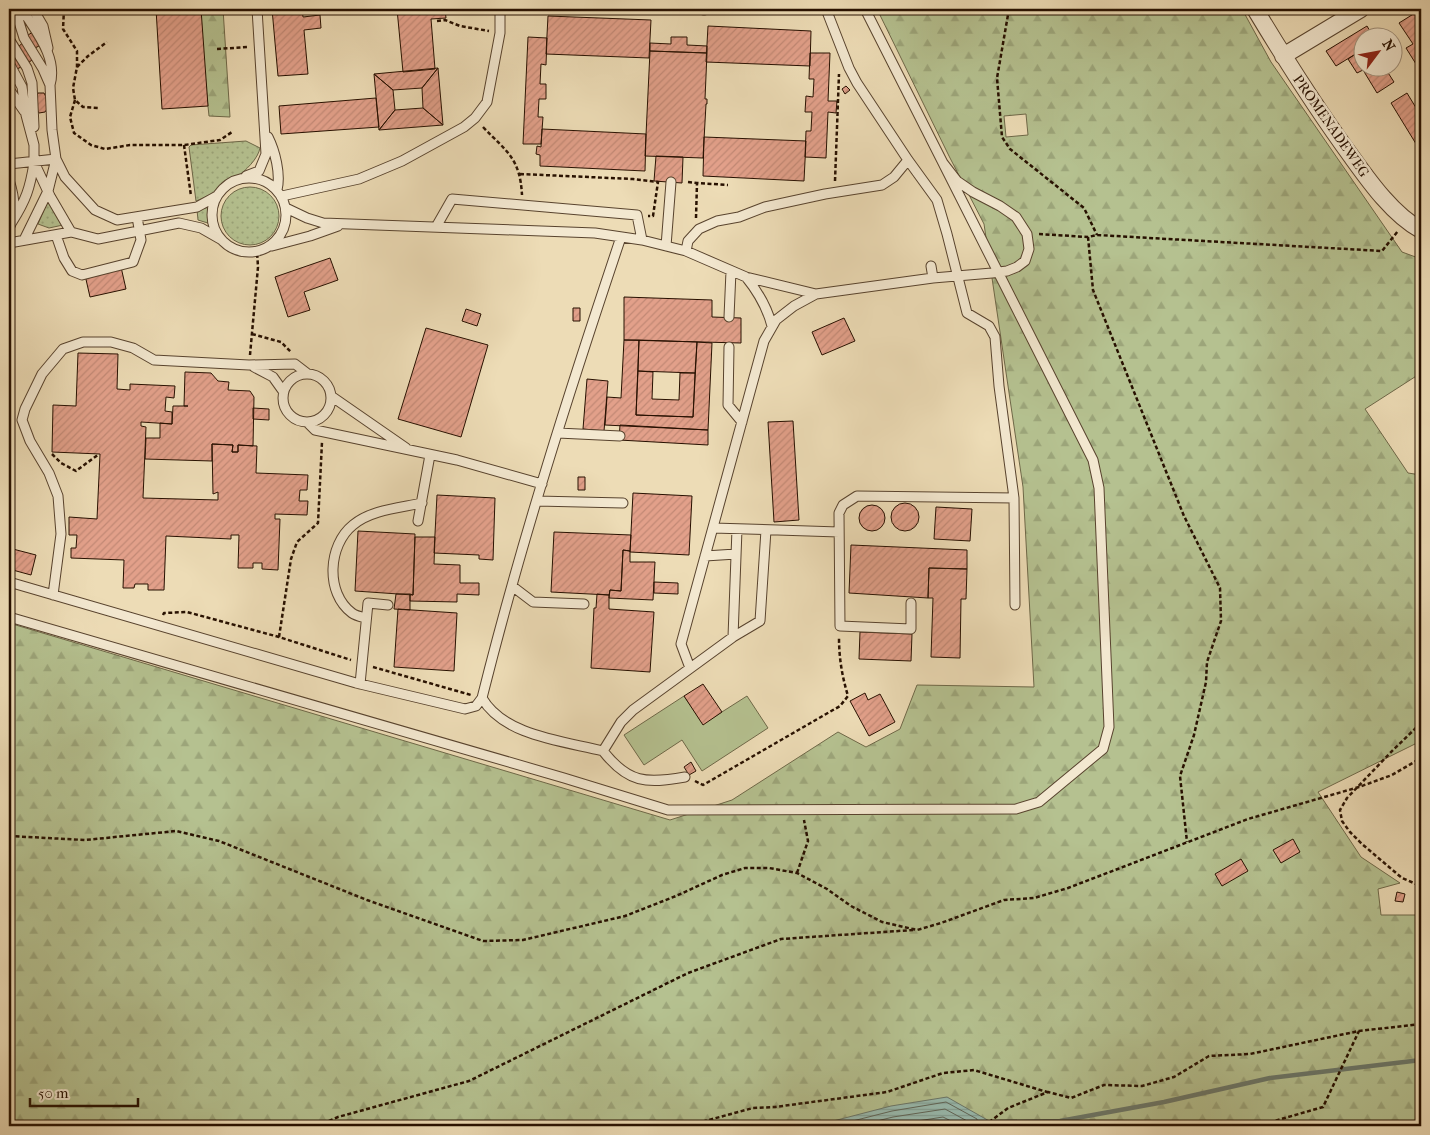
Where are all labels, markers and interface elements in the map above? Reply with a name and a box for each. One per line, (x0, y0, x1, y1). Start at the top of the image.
north arrow (1352, 28, 1402, 78)
text: N (1379, 36, 1399, 55)
street label: PROMENADEWEG (1289, 72, 1373, 181)
scale bar (30, 1075, 138, 1107)
text: 50 m (38, 1084, 69, 1102)

